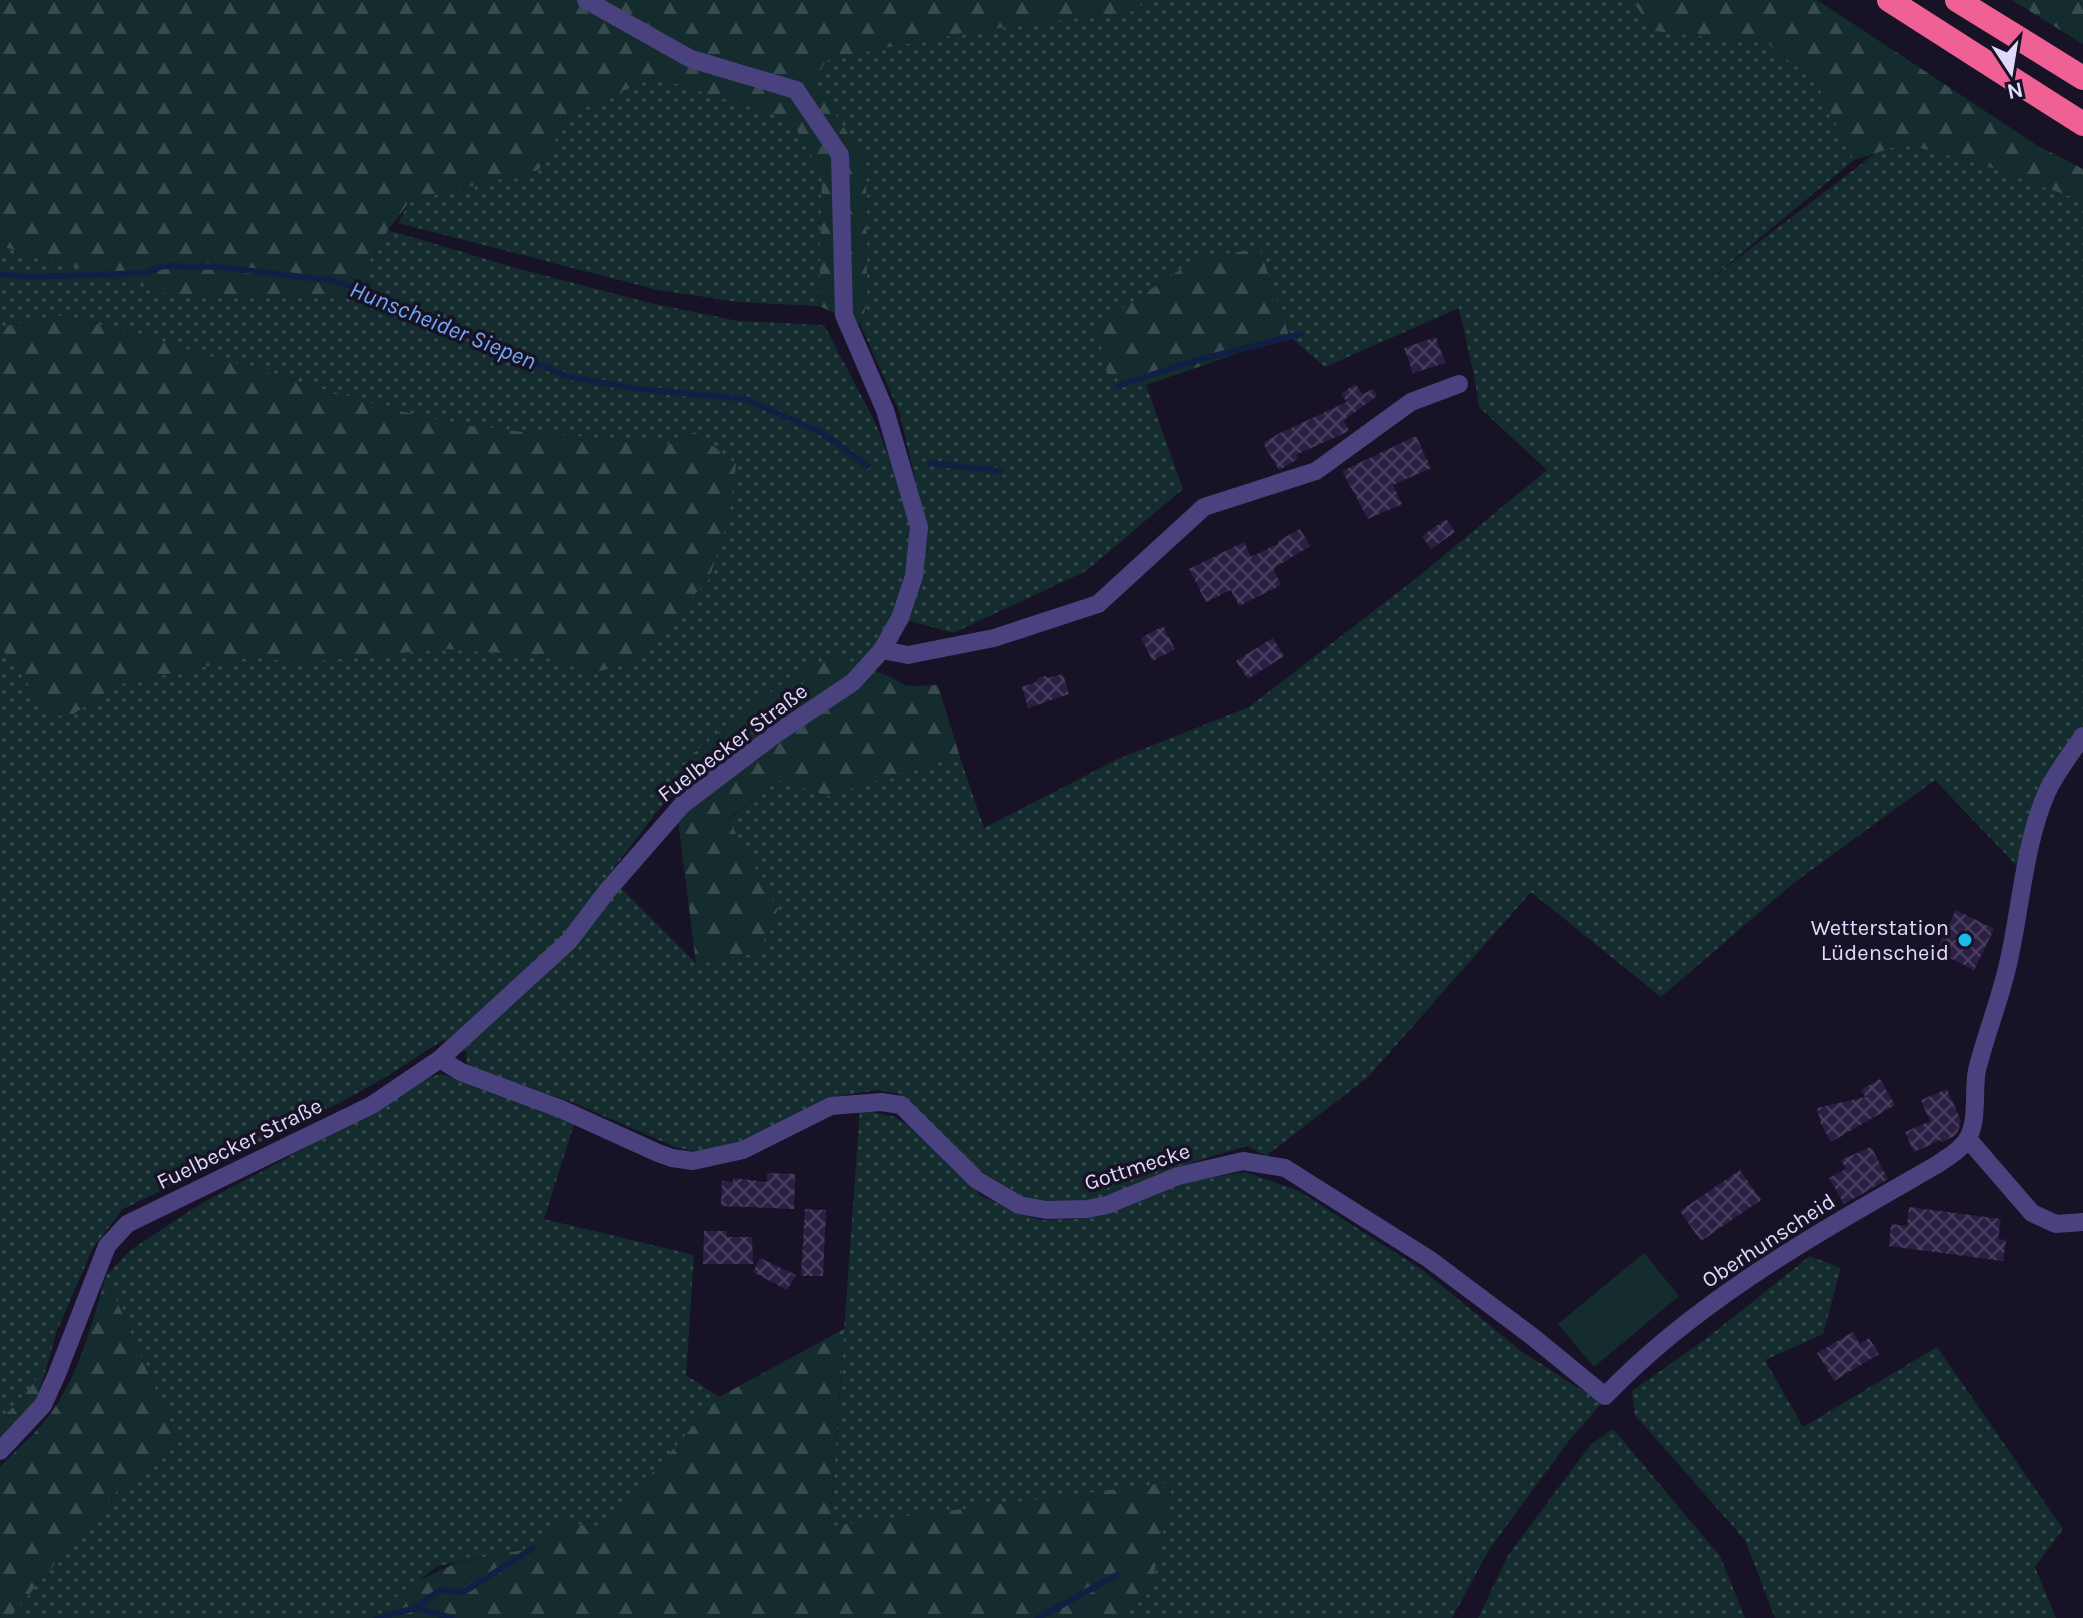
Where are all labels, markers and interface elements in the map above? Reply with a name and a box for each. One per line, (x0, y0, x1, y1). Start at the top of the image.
north arrow (1971, 32, 2051, 112)
text: N (2005, 76, 2025, 105)
water label: Hunscheider Siepen (346, 275, 540, 375)
street label: Fuelbecker Straße (653, 678, 813, 808)
place label: Wetterstation Lüdenscheid (1811, 915, 1949, 966)
marker: Wetterstation Lüdenscheid (1956, 931, 1974, 949)
street label: Fuelbecker Straße (153, 1093, 326, 1195)
street label: Gottmecke (1081, 1138, 1193, 1196)
street label: Oberhunscheid (1697, 1188, 1840, 1294)

